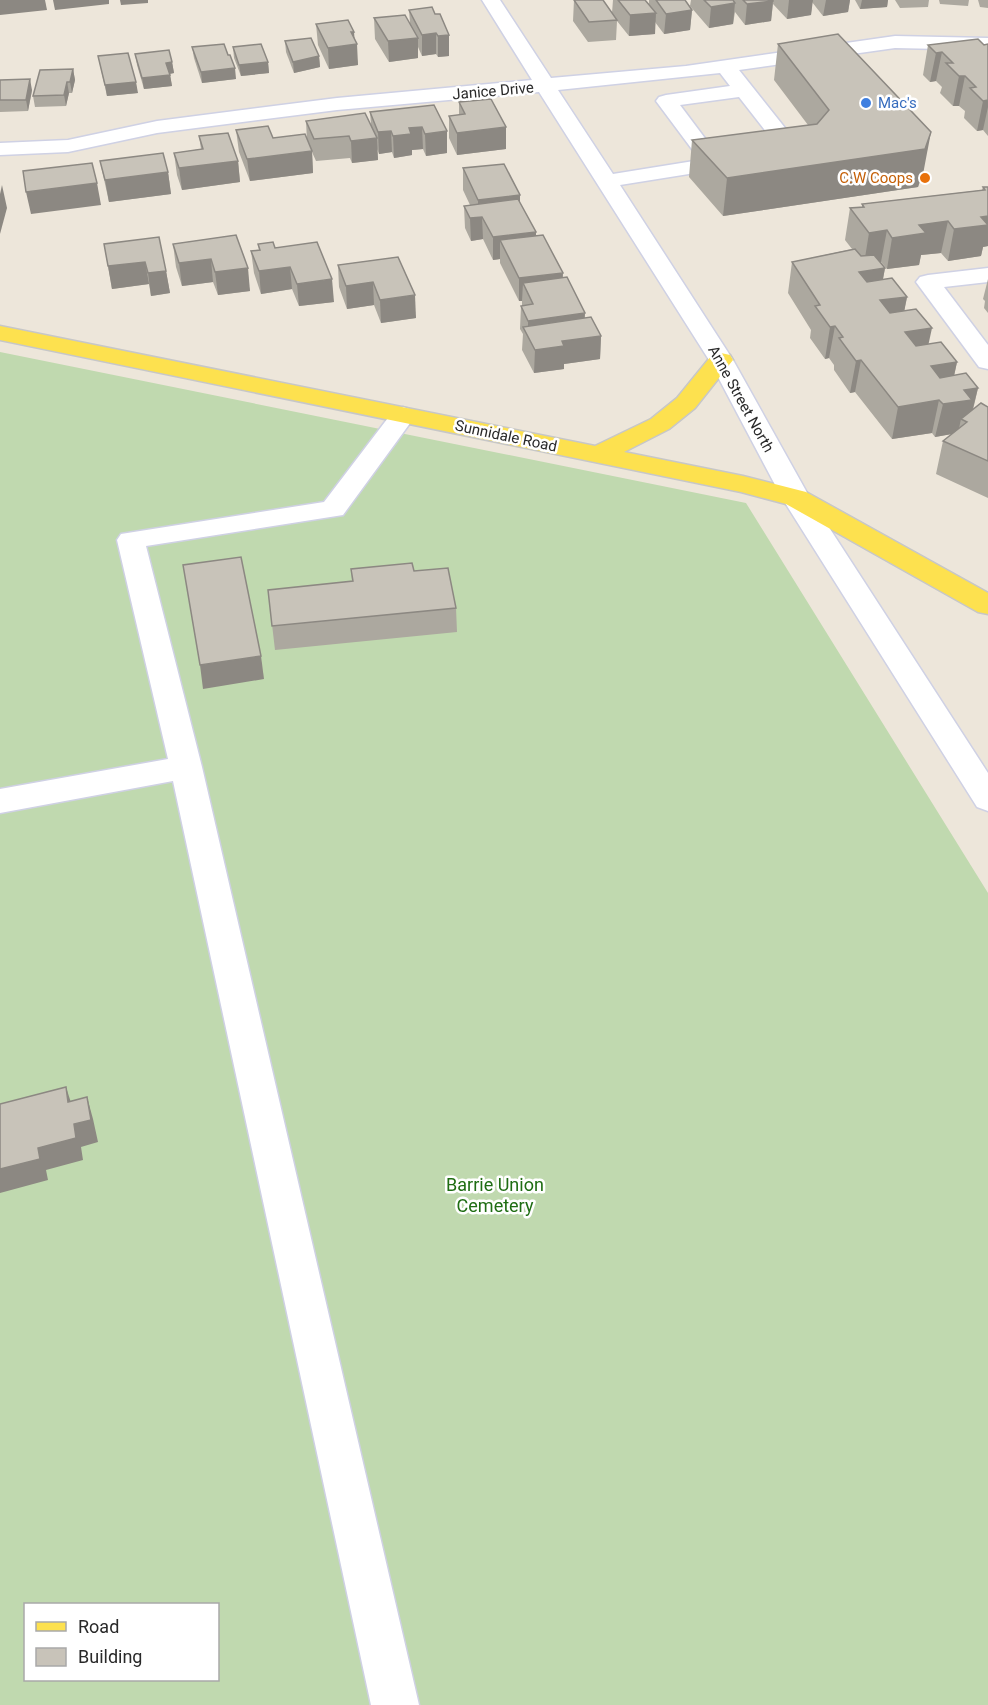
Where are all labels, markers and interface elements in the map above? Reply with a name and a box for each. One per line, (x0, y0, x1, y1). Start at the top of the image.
street label: Janice Drive (452, 78, 534, 104)
place label: Mac's (878, 94, 917, 112)
marker: Mac's (859, 96, 873, 110)
place label: C.W Coops (839, 169, 913, 187)
marker: C.W Coops (918, 171, 932, 185)
street label: Anne Street North (704, 343, 778, 455)
street label: Sunnidale Road (453, 416, 559, 456)
park label: Barrie Union Cemetery (446, 1174, 544, 1216)
legend (24, 1603, 219, 1681)
text: Road (78, 1616, 119, 1637)
text: Building (78, 1646, 142, 1667)

